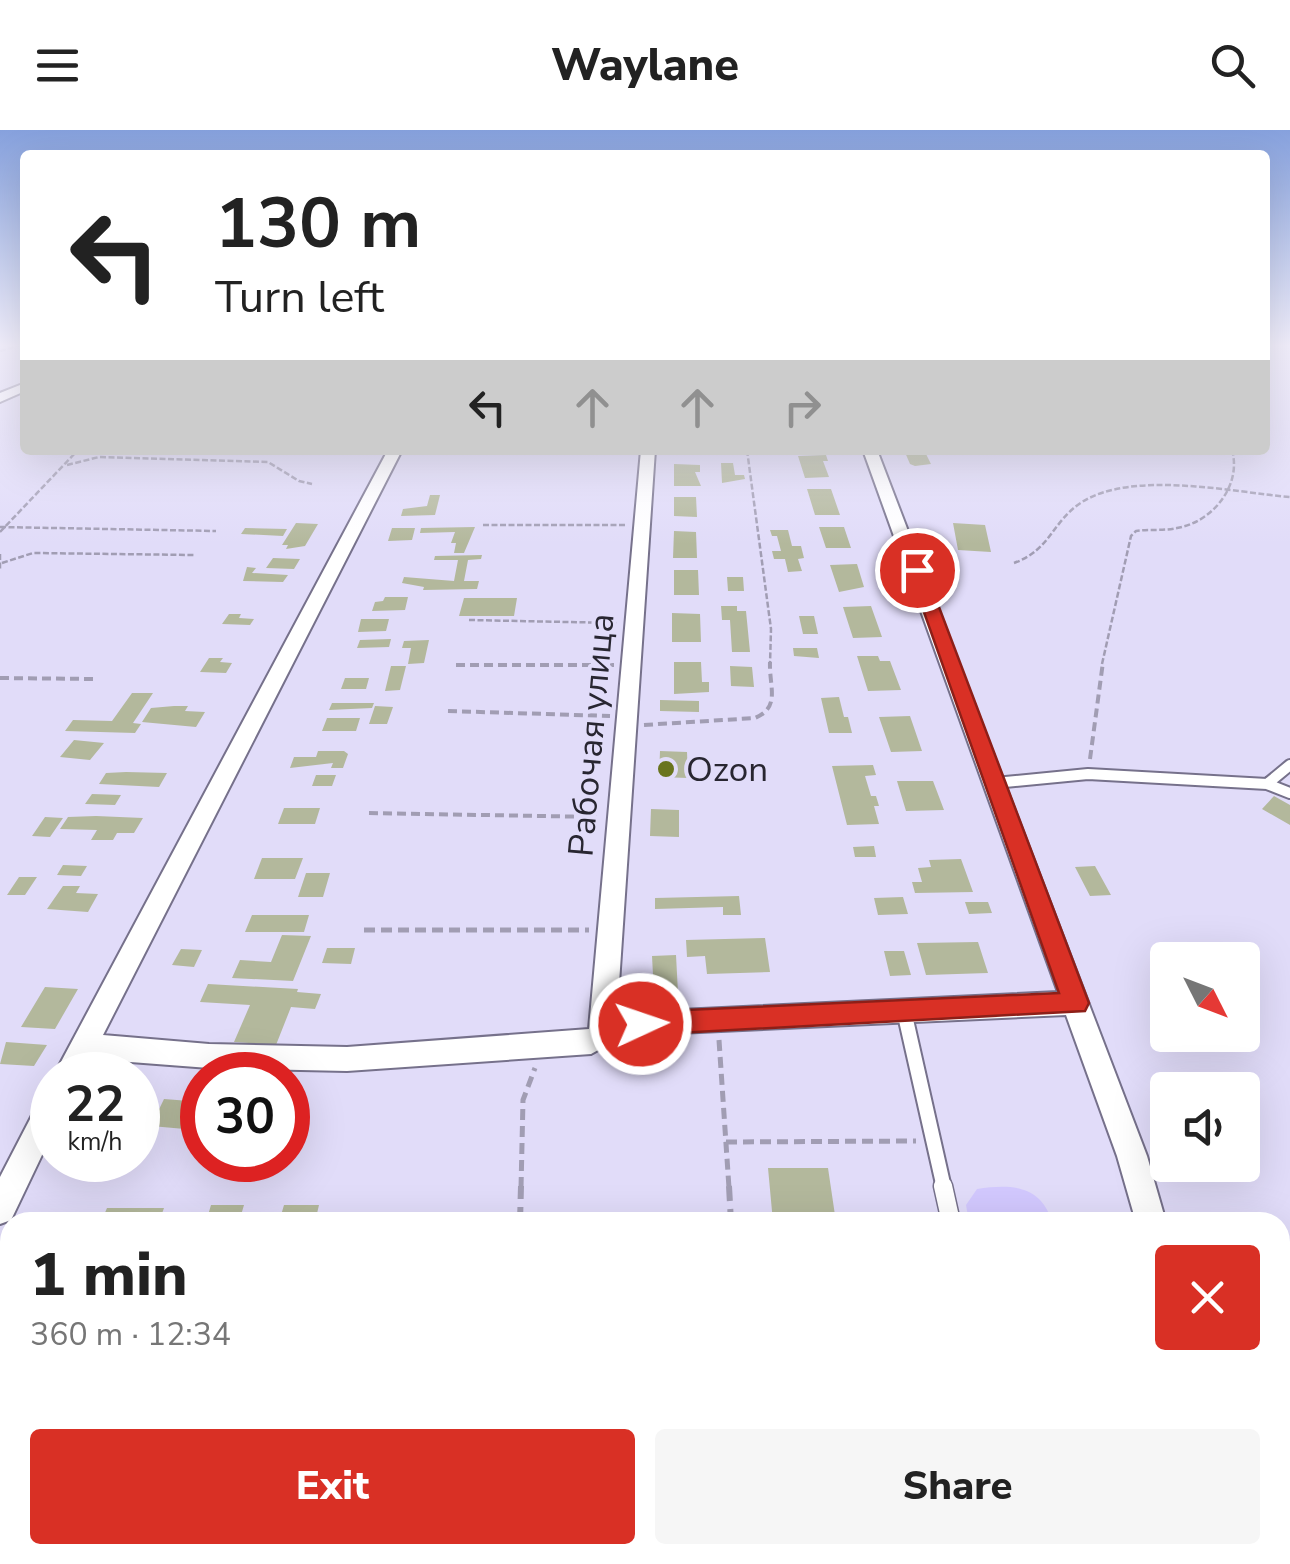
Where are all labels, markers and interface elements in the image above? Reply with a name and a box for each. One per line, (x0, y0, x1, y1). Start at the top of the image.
text: Waylane (551, 35, 739, 96)
icon: menu (30, 38, 85, 93)
icon: search (1205, 38, 1260, 93)
text: 130 m (215, 176, 421, 272)
icon: left (50, 190, 180, 320)
text: Turn left (215, 267, 384, 328)
icon: left (460, 380, 515, 435)
icon: ahead (565, 380, 620, 435)
icon: ahead (670, 380, 725, 435)
icon: right (775, 380, 830, 435)
pin (875, 528, 960, 613)
icon: arrive (890, 543, 945, 598)
street label: Рабочая улица (557, 612, 626, 859)
place label: Ozon (686, 746, 768, 793)
marker: Ozon (655, 758, 677, 780)
north arrow (1150, 942, 1260, 1052)
map controls (1150, 942, 1260, 1182)
position arrow (589, 972, 693, 1076)
speed limit sign: 30 (180, 1052, 310, 1182)
text: 22 (65, 1070, 125, 1139)
button: sound (1150, 1072, 1260, 1182)
text: km/h (67, 1125, 123, 1159)
text: 1 min (30, 1234, 188, 1316)
button: close (1155, 1245, 1260, 1350)
text: 360 m · 12:34 (30, 1313, 231, 1356)
button: Exit (30, 1429, 635, 1544)
button: Share (655, 1429, 1260, 1544)

